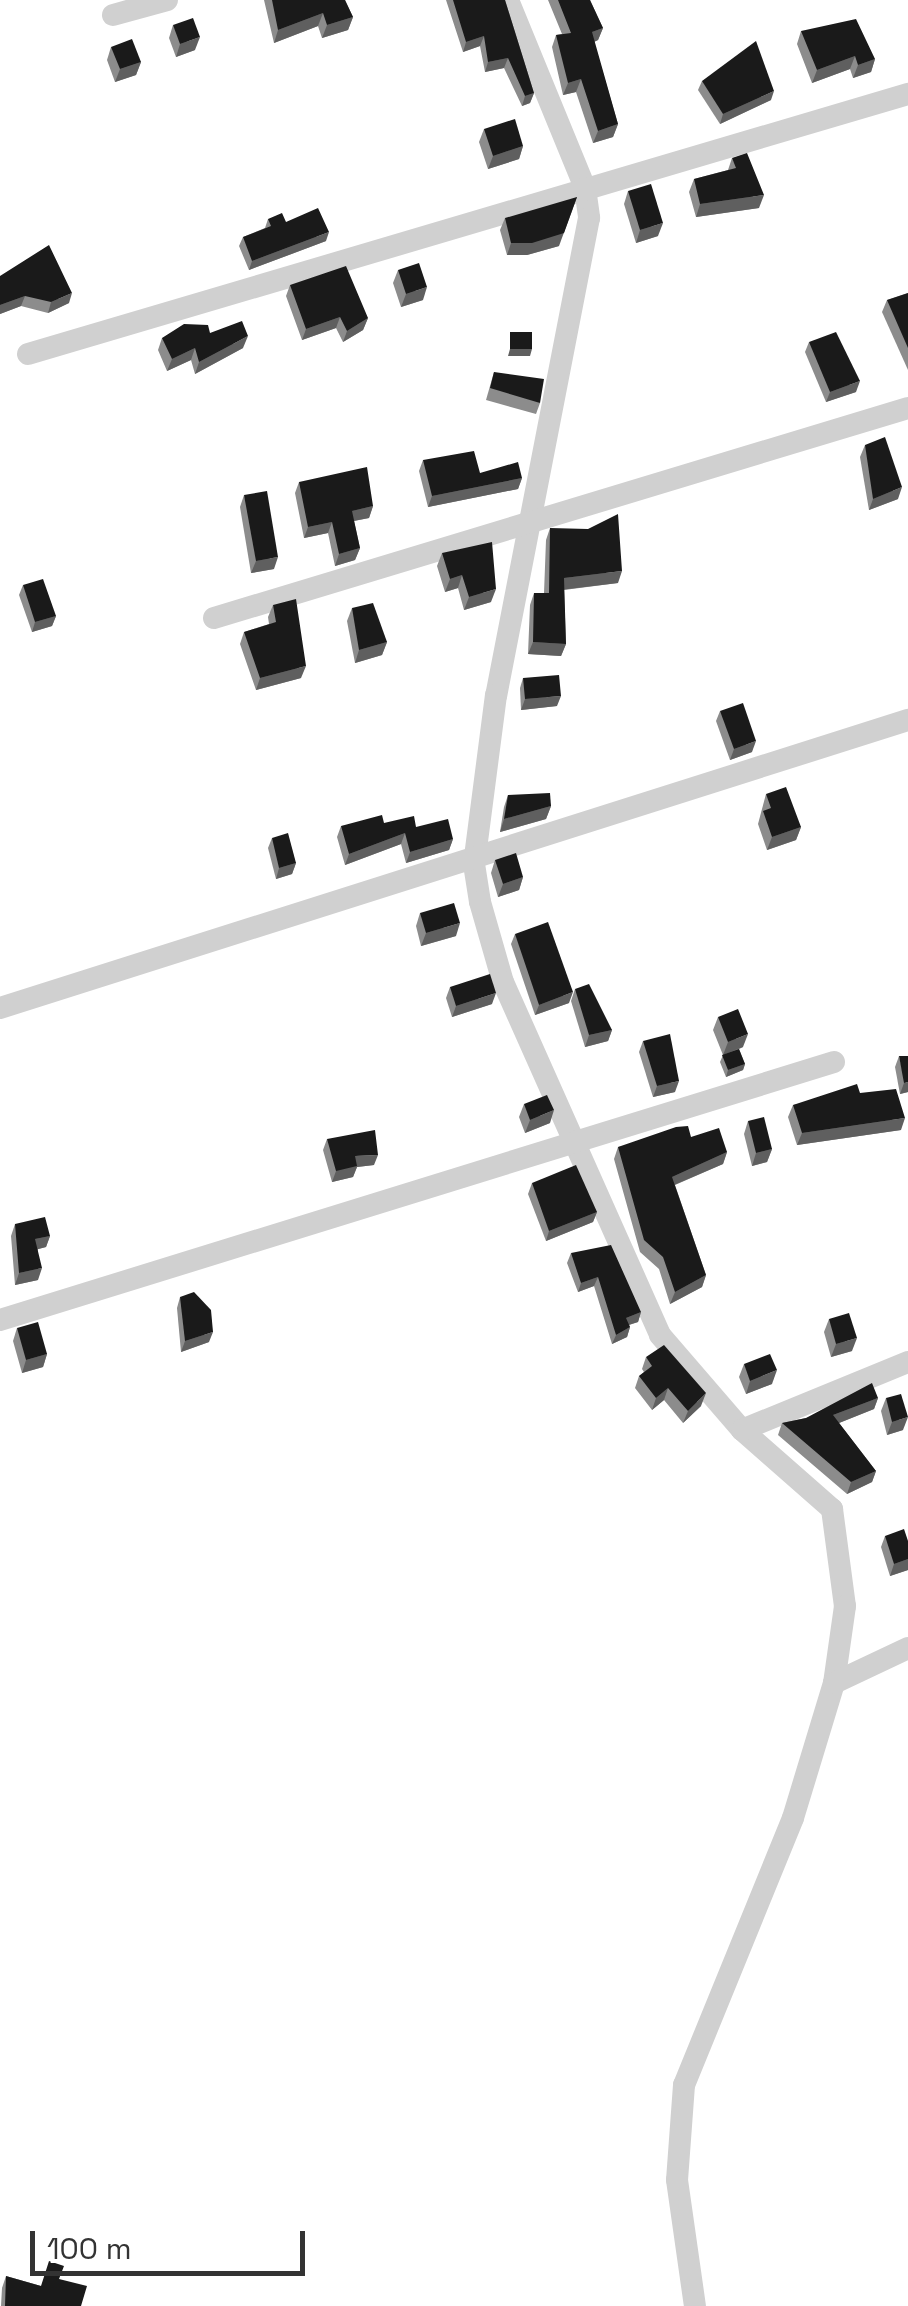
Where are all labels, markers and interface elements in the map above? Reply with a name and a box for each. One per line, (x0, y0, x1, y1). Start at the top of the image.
scale bar (35, 2211, 310, 2273)
text: 100 m (47, 2229, 132, 2268)

